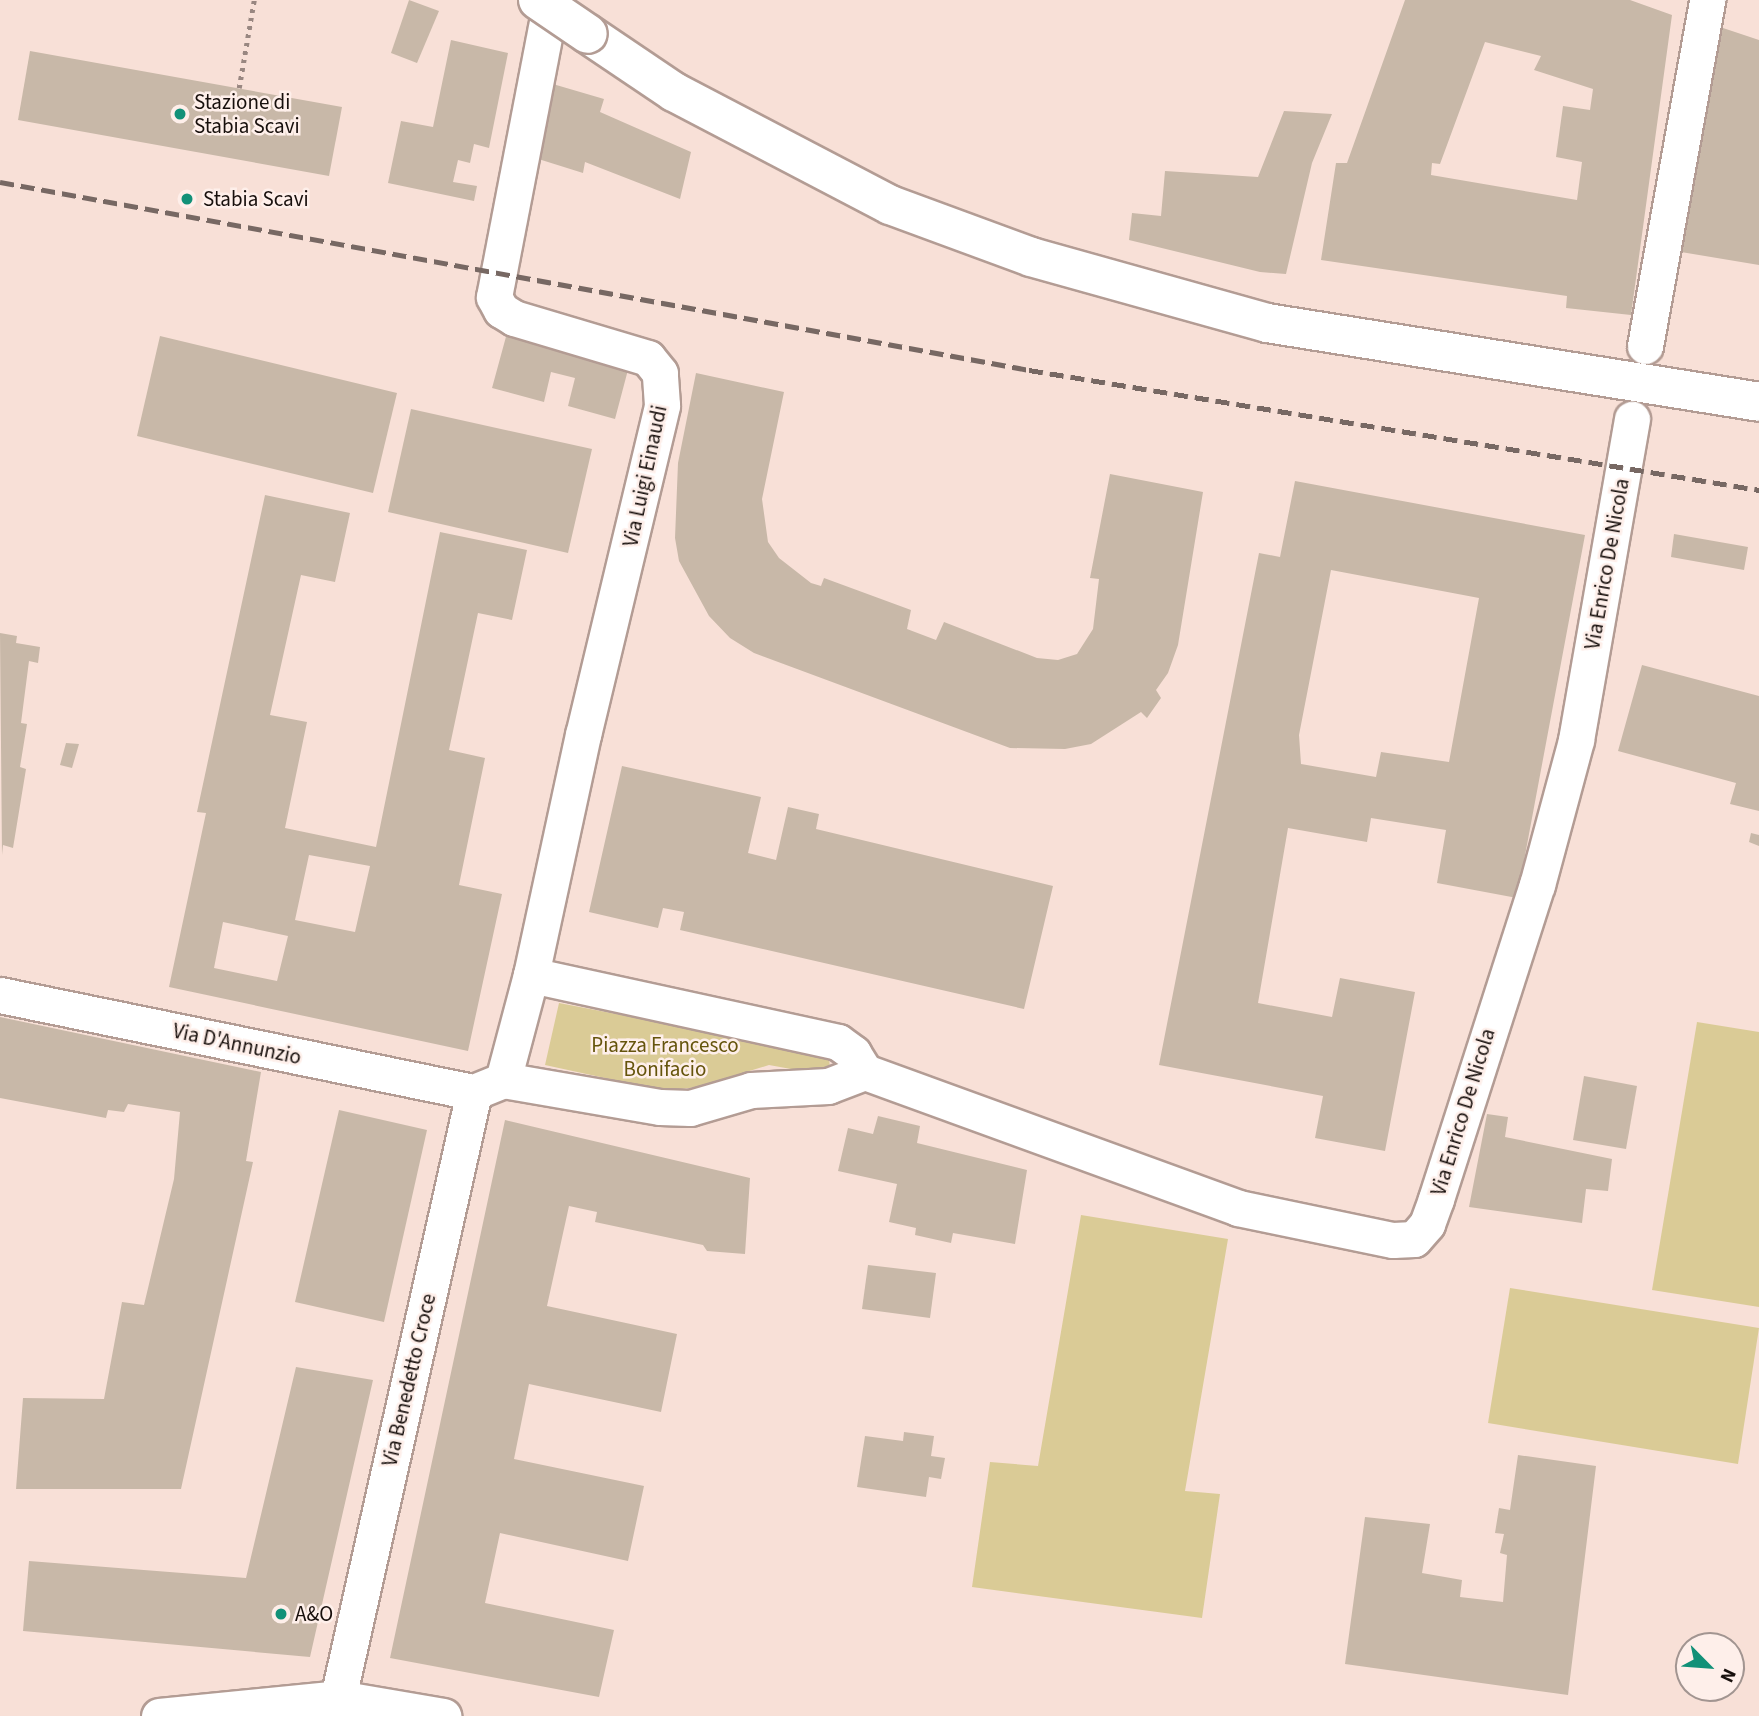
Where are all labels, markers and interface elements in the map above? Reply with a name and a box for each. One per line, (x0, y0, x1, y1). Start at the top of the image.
place label: Stazione di Stabia Scavi (194, 89, 300, 139)
marker: Stazione di Stabia Scavi (172, 106, 188, 122)
place label: Stabia Scavi (203, 186, 309, 212)
marker: Stabia Scavi (177, 189, 197, 209)
street label: Via Luigi Einaudi (618, 403, 672, 549)
street label: Via Enrico De Nicola (1580, 477, 1634, 651)
street label: Via D'Annunzio (171, 1018, 303, 1070)
street label: Via Enrico De Nicola (1426, 1025, 1500, 1199)
park label: Piazza Francesco Bonifacio (591, 1032, 739, 1082)
street label: Via Benedetto Croce (377, 1291, 441, 1469)
place label: A&O (295, 1601, 333, 1627)
marker: A&O (273, 1606, 289, 1622)
north arrow (1675, 1632, 1745, 1702)
text: N (1713, 1664, 1743, 1687)

